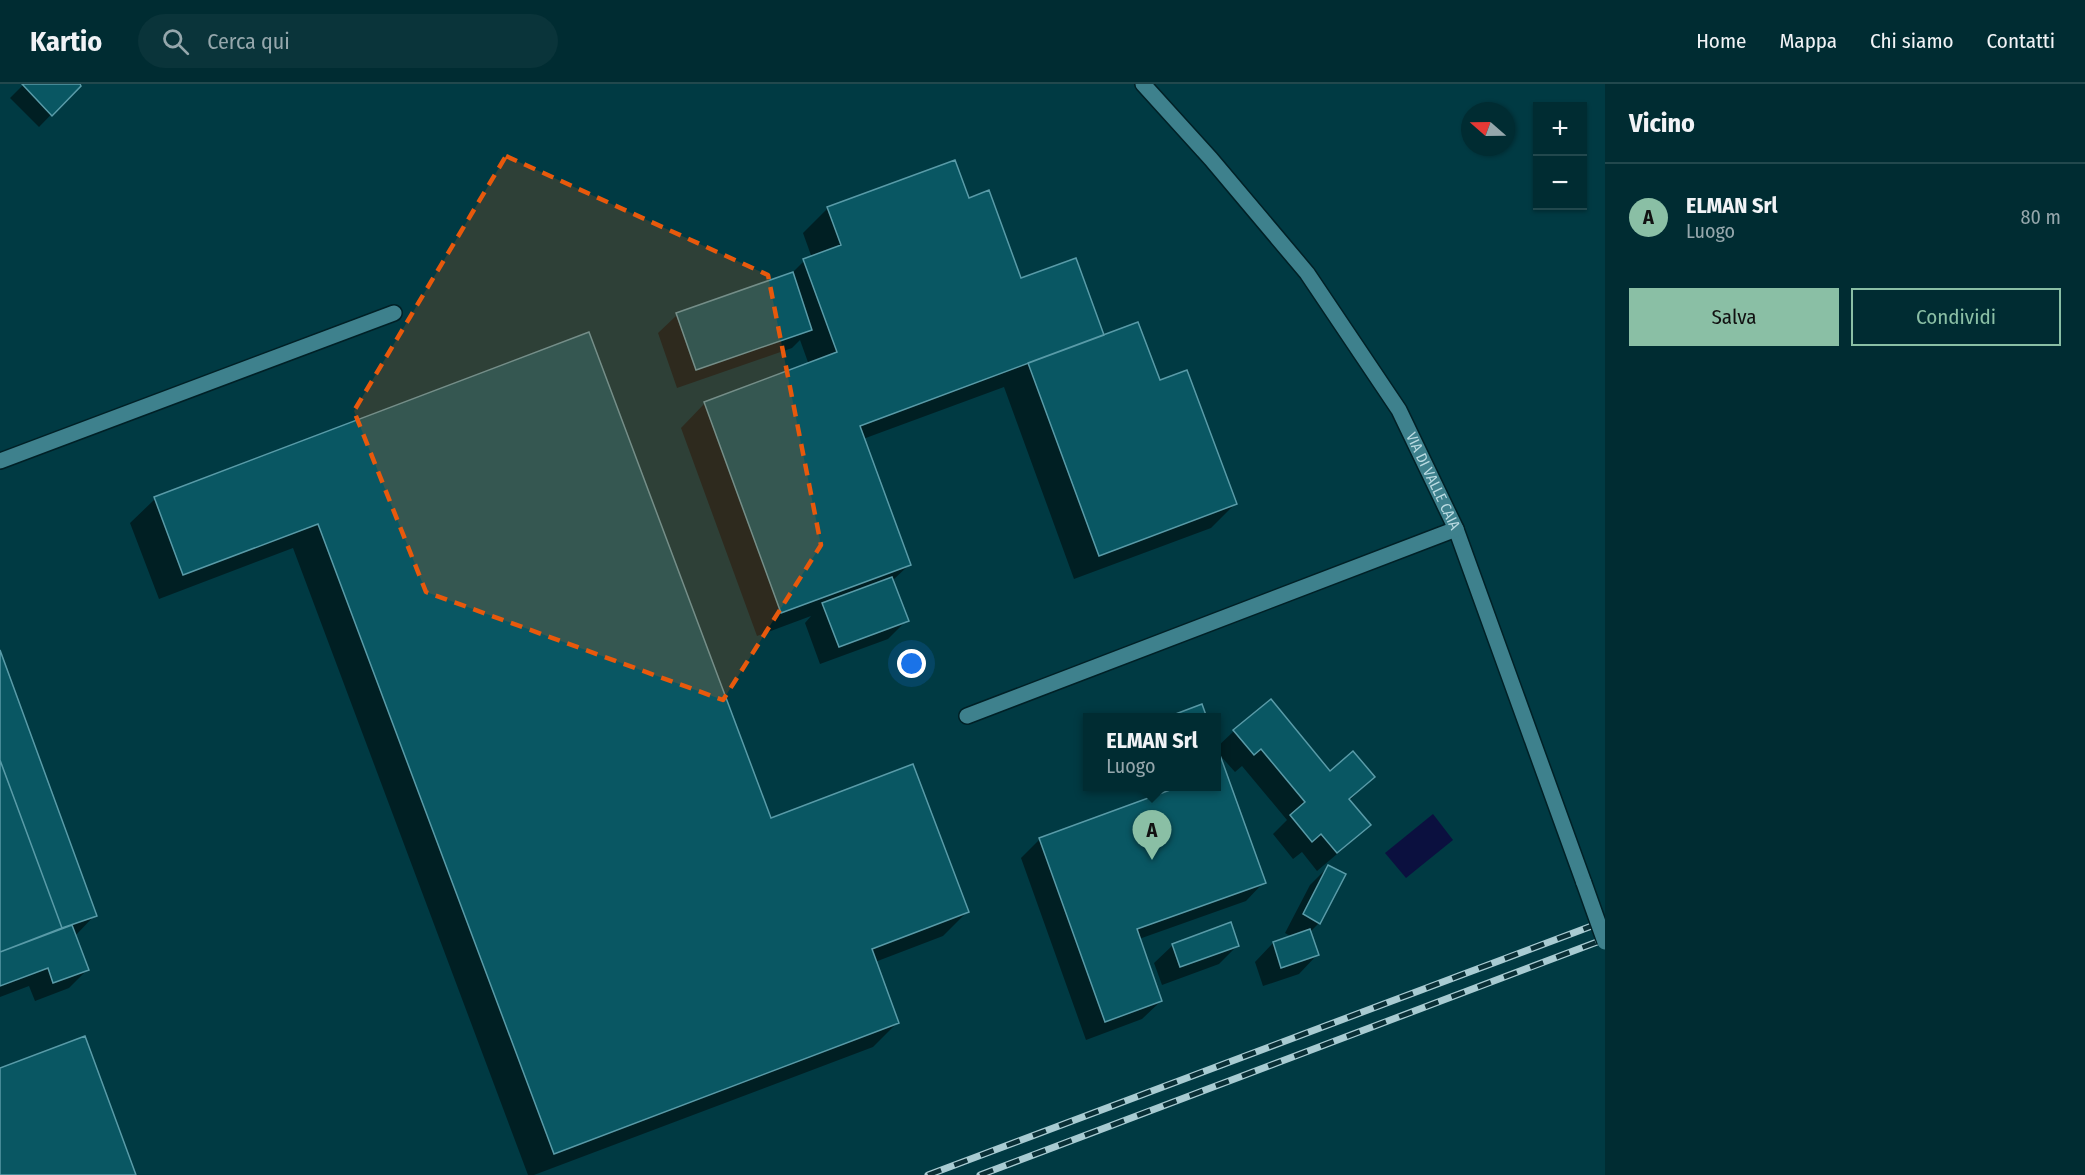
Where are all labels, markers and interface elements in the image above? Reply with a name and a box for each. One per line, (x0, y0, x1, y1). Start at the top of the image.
search box (138, 14, 558, 68)
text: Kartio (30, 25, 102, 58)
icon: search (159, 25, 192, 58)
text: Cerca qui (207, 28, 290, 55)
text: Home (1696, 28, 1746, 54)
text: Mappa (1779, 28, 1837, 54)
text: Chi siamo (1870, 28, 1954, 54)
text: Contatti (1987, 28, 2055, 54)
north arrow (1461, 102, 1515, 156)
map controls (1533, 102, 1587, 210)
button: + (1533, 102, 1587, 156)
text: Vicino (1629, 108, 1695, 139)
button: − (1533, 156, 1587, 210)
text: ELMAN Srl (1686, 192, 1777, 219)
text: A (1643, 205, 1654, 229)
text: 80 m (2021, 205, 2061, 229)
text: Luogo (1686, 219, 1735, 243)
button: Salva (1629, 288, 1839, 346)
button: Condividi (1851, 288, 2061, 346)
street label: VIA DI VALLE CAIA (1402, 429, 1464, 533)
your location (897, 649, 926, 678)
popup (1083, 713, 1221, 791)
text: ELMAN Srl (1106, 727, 1198, 754)
text: Luogo (1106, 754, 1155, 778)
pin: A (1132, 810, 1172, 860)

